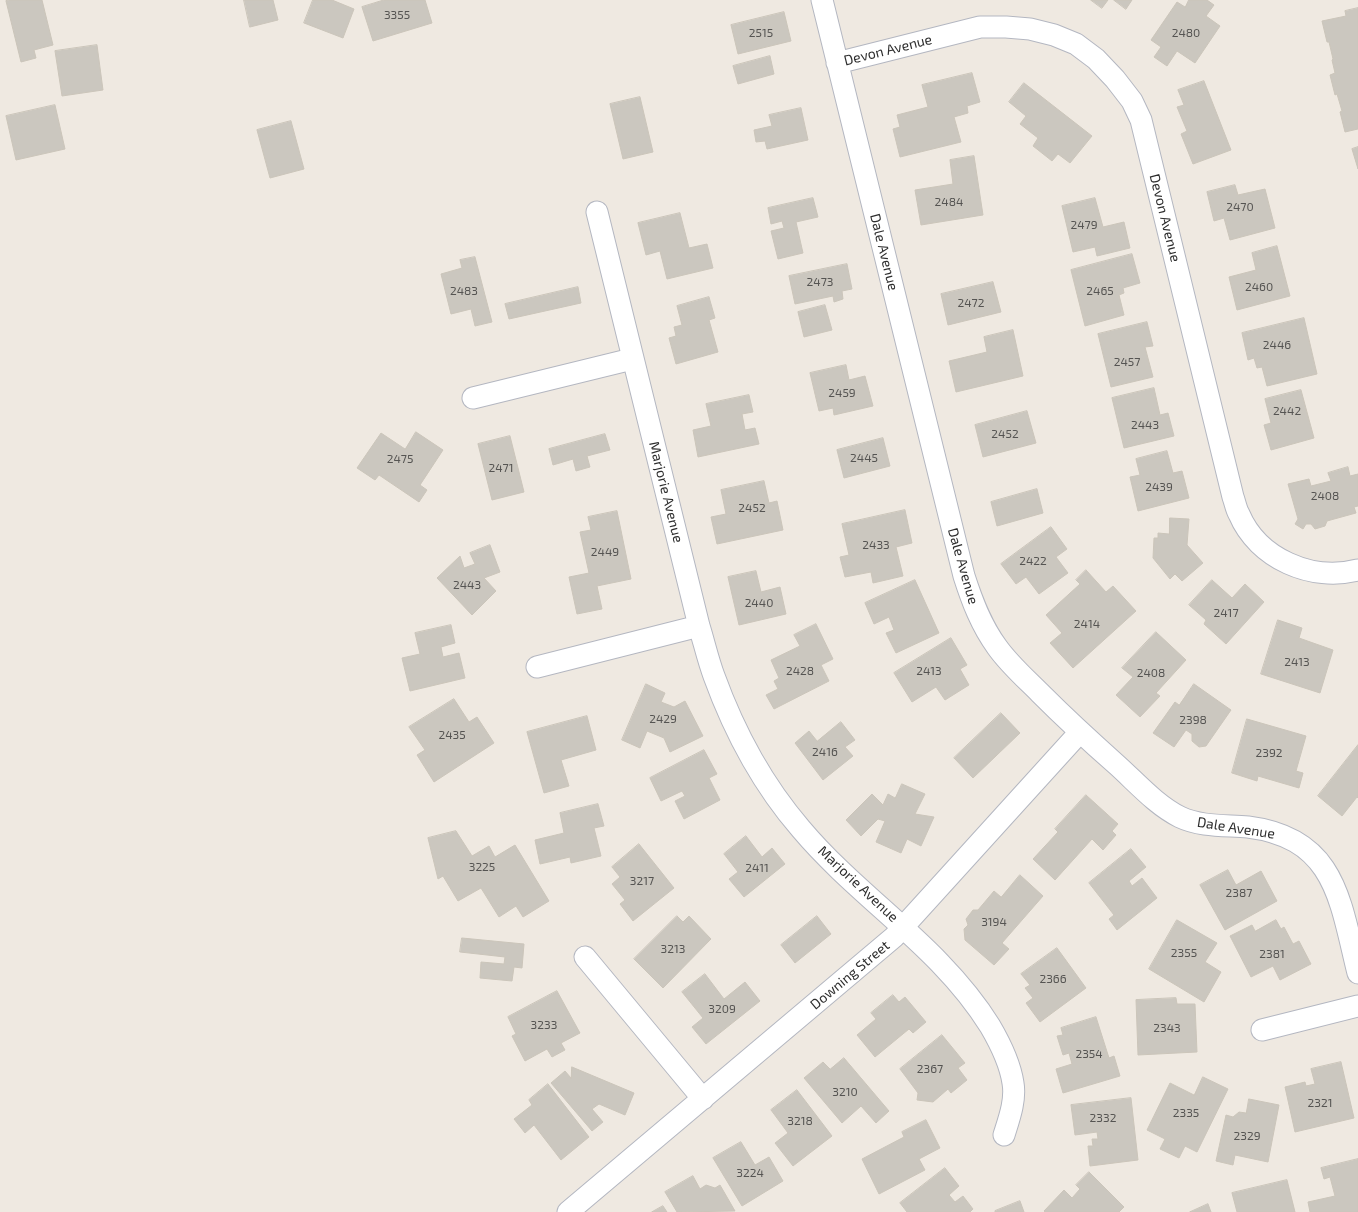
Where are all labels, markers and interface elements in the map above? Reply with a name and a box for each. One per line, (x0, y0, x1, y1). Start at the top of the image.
house number: 3355 (384, 8, 410, 22)
house number: 2515 (749, 26, 773, 40)
house number: 2480 (1172, 26, 1200, 40)
street label: Devon Avenue (842, 31, 934, 69)
street label: Devon Avenue (1146, 172, 1184, 264)
house number: 2484 (935, 195, 963, 209)
house number: 2470 (1226, 200, 1254, 214)
street label: Dale Avenue (866, 212, 902, 292)
house number: 2479 (1070, 218, 1098, 232)
house number: 2473 (807, 275, 833, 289)
house number: 2460 (1245, 280, 1273, 294)
house number: 2483 (450, 284, 478, 298)
house number: 2465 (1086, 284, 1114, 298)
house number: 2472 (957, 296, 985, 310)
house number: 2446 (1263, 338, 1291, 352)
house number: 2457 (1114, 355, 1140, 369)
house number: 2459 (828, 386, 856, 400)
house number: 2442 (1273, 404, 1301, 418)
house number: 2443 (1131, 418, 1159, 432)
house number: 2452 (991, 427, 1019, 441)
street label: Marjorie Avenue (645, 440, 687, 544)
house number: 2445 (850, 451, 878, 465)
house number: 2475 (387, 452, 413, 466)
house number: 2471 (488, 461, 514, 475)
house number: 2439 (1145, 480, 1173, 494)
house number: 2408 (1311, 489, 1339, 503)
house number: 2452 (738, 501, 766, 515)
street label: Dale Avenue (944, 526, 982, 606)
house number: 2433 (862, 538, 890, 552)
house number: 2449 (591, 545, 619, 559)
house number: 2422 (1019, 554, 1047, 568)
house number: 2443 (453, 578, 481, 592)
house number: 2440 (745, 596, 773, 610)
house number: 2417 (1213, 606, 1239, 620)
house number: 2414 (1074, 617, 1100, 631)
house number: 2413 (1284, 655, 1310, 669)
house number: 2428 (786, 664, 814, 678)
house number: 2413 (916, 664, 942, 678)
house number: 2408 (1137, 666, 1165, 680)
house number: 2429 (649, 712, 677, 726)
house number: 2398 (1179, 713, 1207, 727)
house number: 2435 (438, 728, 466, 742)
house number: 2416 (812, 745, 838, 759)
house number: 2392 (1255, 746, 1283, 760)
street label: Dale Avenue (1196, 814, 1276, 842)
street label: Marjorie Avenue (814, 843, 902, 925)
house number: 3225 (469, 860, 495, 874)
house number: 2411 (745, 861, 769, 875)
house number: 3217 (630, 874, 654, 888)
house number: 2387 (1226, 886, 1252, 900)
house number: 3194 (981, 915, 1007, 929)
street label: Downing Street (807, 937, 893, 1013)
house number: 3213 (661, 942, 685, 956)
house number: 2355 (1171, 946, 1197, 960)
house number: 2381 (1259, 947, 1285, 961)
house number: 2366 (1039, 972, 1067, 986)
house number: 3209 (708, 1002, 736, 1016)
house number: 3233 (531, 1018, 557, 1032)
house number: 2343 (1153, 1021, 1181, 1035)
house number: 2354 (1075, 1047, 1103, 1061)
house number: 2367 (917, 1062, 943, 1076)
house number: 3210 (832, 1085, 858, 1099)
house number: 2321 (1308, 1096, 1332, 1110)
house number: 2335 (1173, 1106, 1199, 1120)
house number: 2332 (1090, 1111, 1116, 1125)
house number: 3218 (787, 1114, 813, 1128)
house number: 2329 (1233, 1129, 1261, 1143)
house number: 3224 (736, 1166, 764, 1180)

